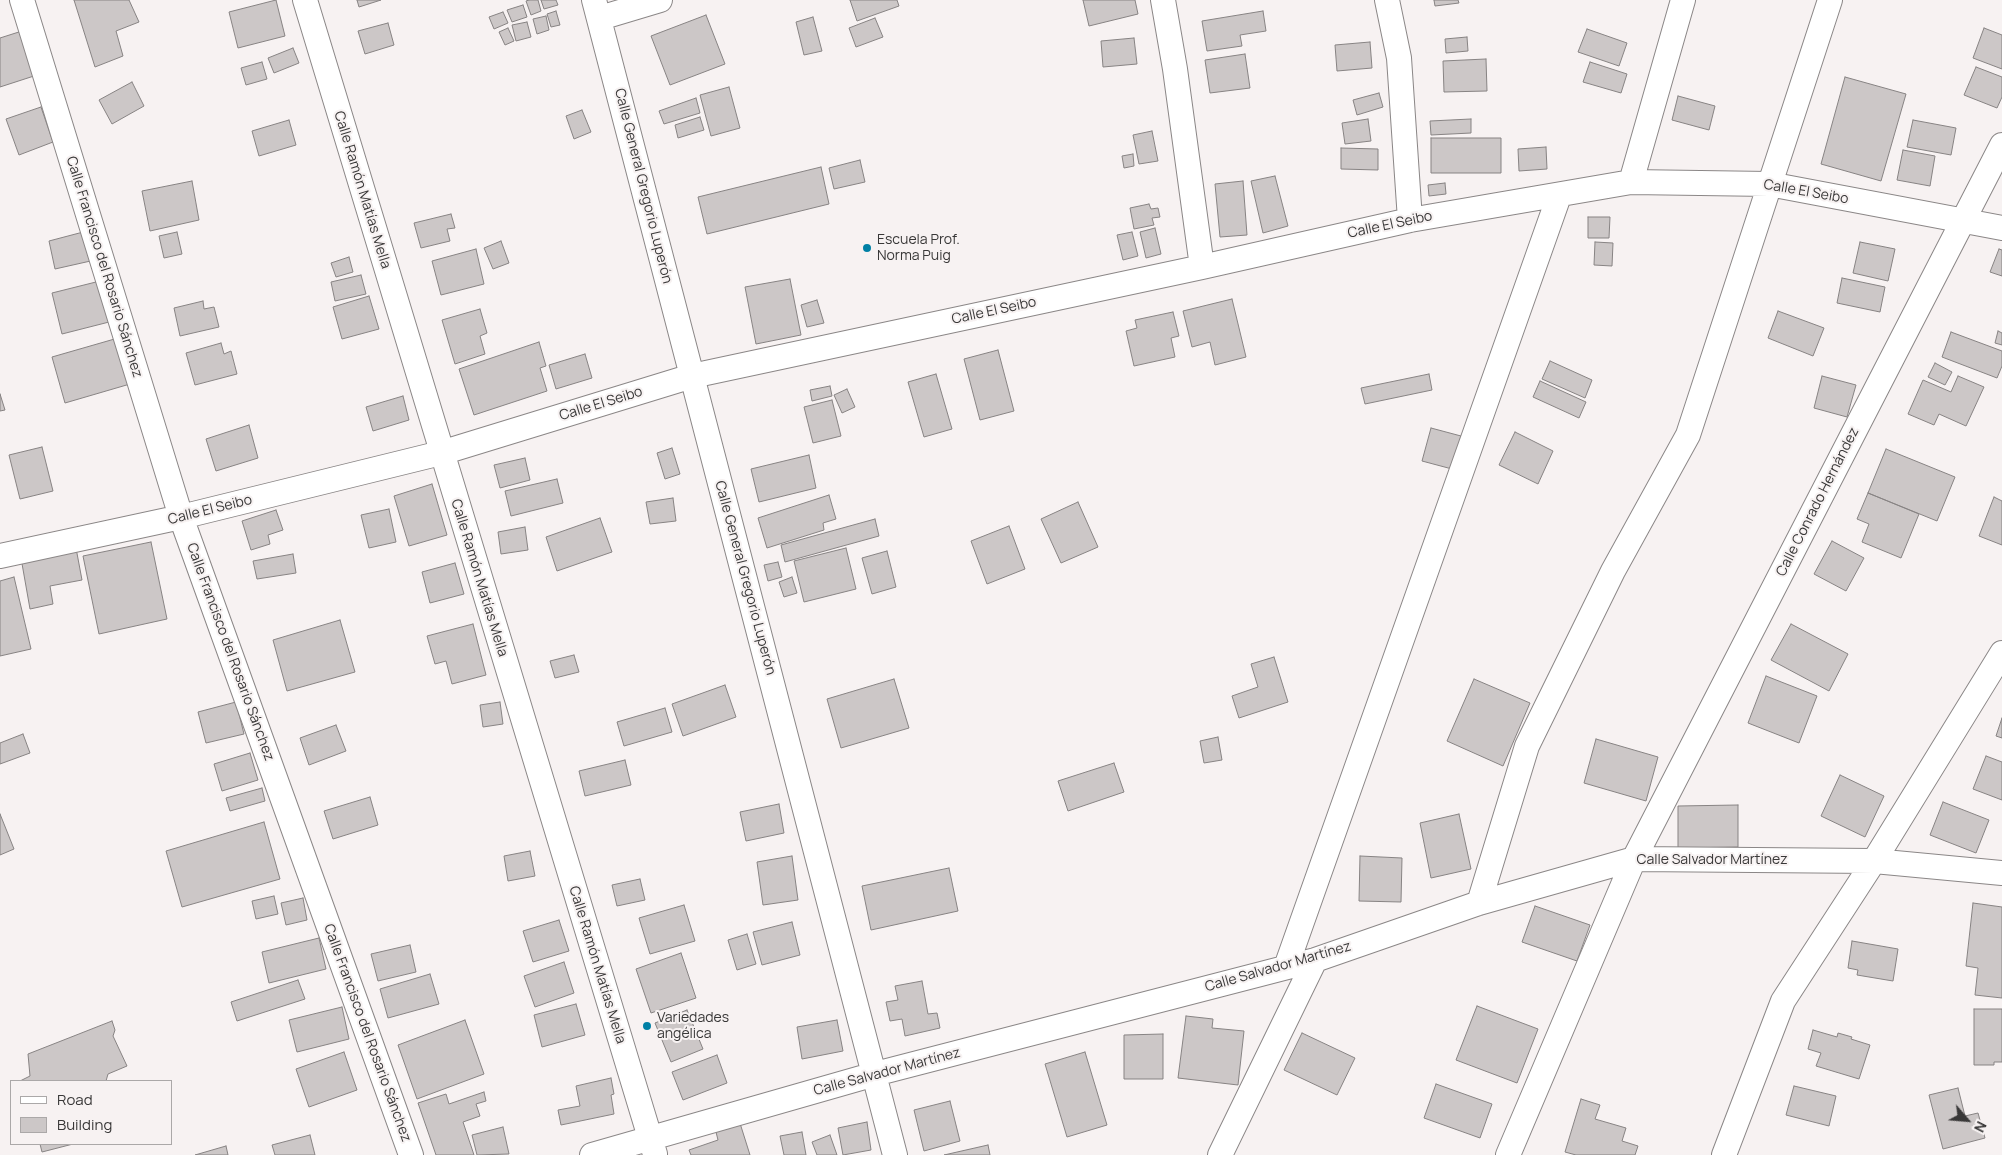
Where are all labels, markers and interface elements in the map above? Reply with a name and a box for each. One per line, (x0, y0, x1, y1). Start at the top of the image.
street label: Calle General Gregorio Luperón (611, 87, 675, 285)
street label: Calle Ramón Matías Mella (330, 109, 394, 271)
street label: Calle Francisco del Rosario Sánchez (62, 154, 146, 380)
street label: Calle El Seibo (1762, 176, 1850, 208)
street label: Calle El Seibo (1346, 208, 1434, 242)
place label: Escuela Prof. Norma Puig (877, 232, 960, 264)
marker: Escuela Prof. Norma Puig (861, 242, 873, 254)
street label: Calle El Seibo (950, 294, 1038, 328)
street label: Calle El Seibo (557, 383, 645, 425)
street label: Calle Conrado Hernández (1773, 425, 1863, 579)
street label: Calle General Gregorio Luperón (711, 479, 779, 677)
street label: Calle El Seibo (166, 491, 254, 529)
street label: Calle Ramón Matías Mella (447, 497, 511, 659)
street label: Calle Francisco del Rosario Sánchez (183, 541, 277, 763)
street label: Calle Salvador Martínez (1636, 852, 1788, 868)
street label: Calle Ramón Matías Mella (565, 884, 629, 1046)
street label: Calle Francisco del Rosario Sánchez (320, 922, 414, 1144)
street label: Calle Salvador Martínez (1203, 938, 1353, 996)
place label: Variedades angélica (657, 1010, 729, 1042)
marker: Variedades angélica (641, 1020, 653, 1032)
street label: Calle Salvador Martínez (812, 1044, 962, 1100)
legend (10, 1080, 172, 1145)
text: Road (57, 1089, 93, 1110)
north arrow (1942, 1095, 1992, 1145)
text: Building (57, 1114, 112, 1135)
text: N (1970, 1118, 1992, 1136)

